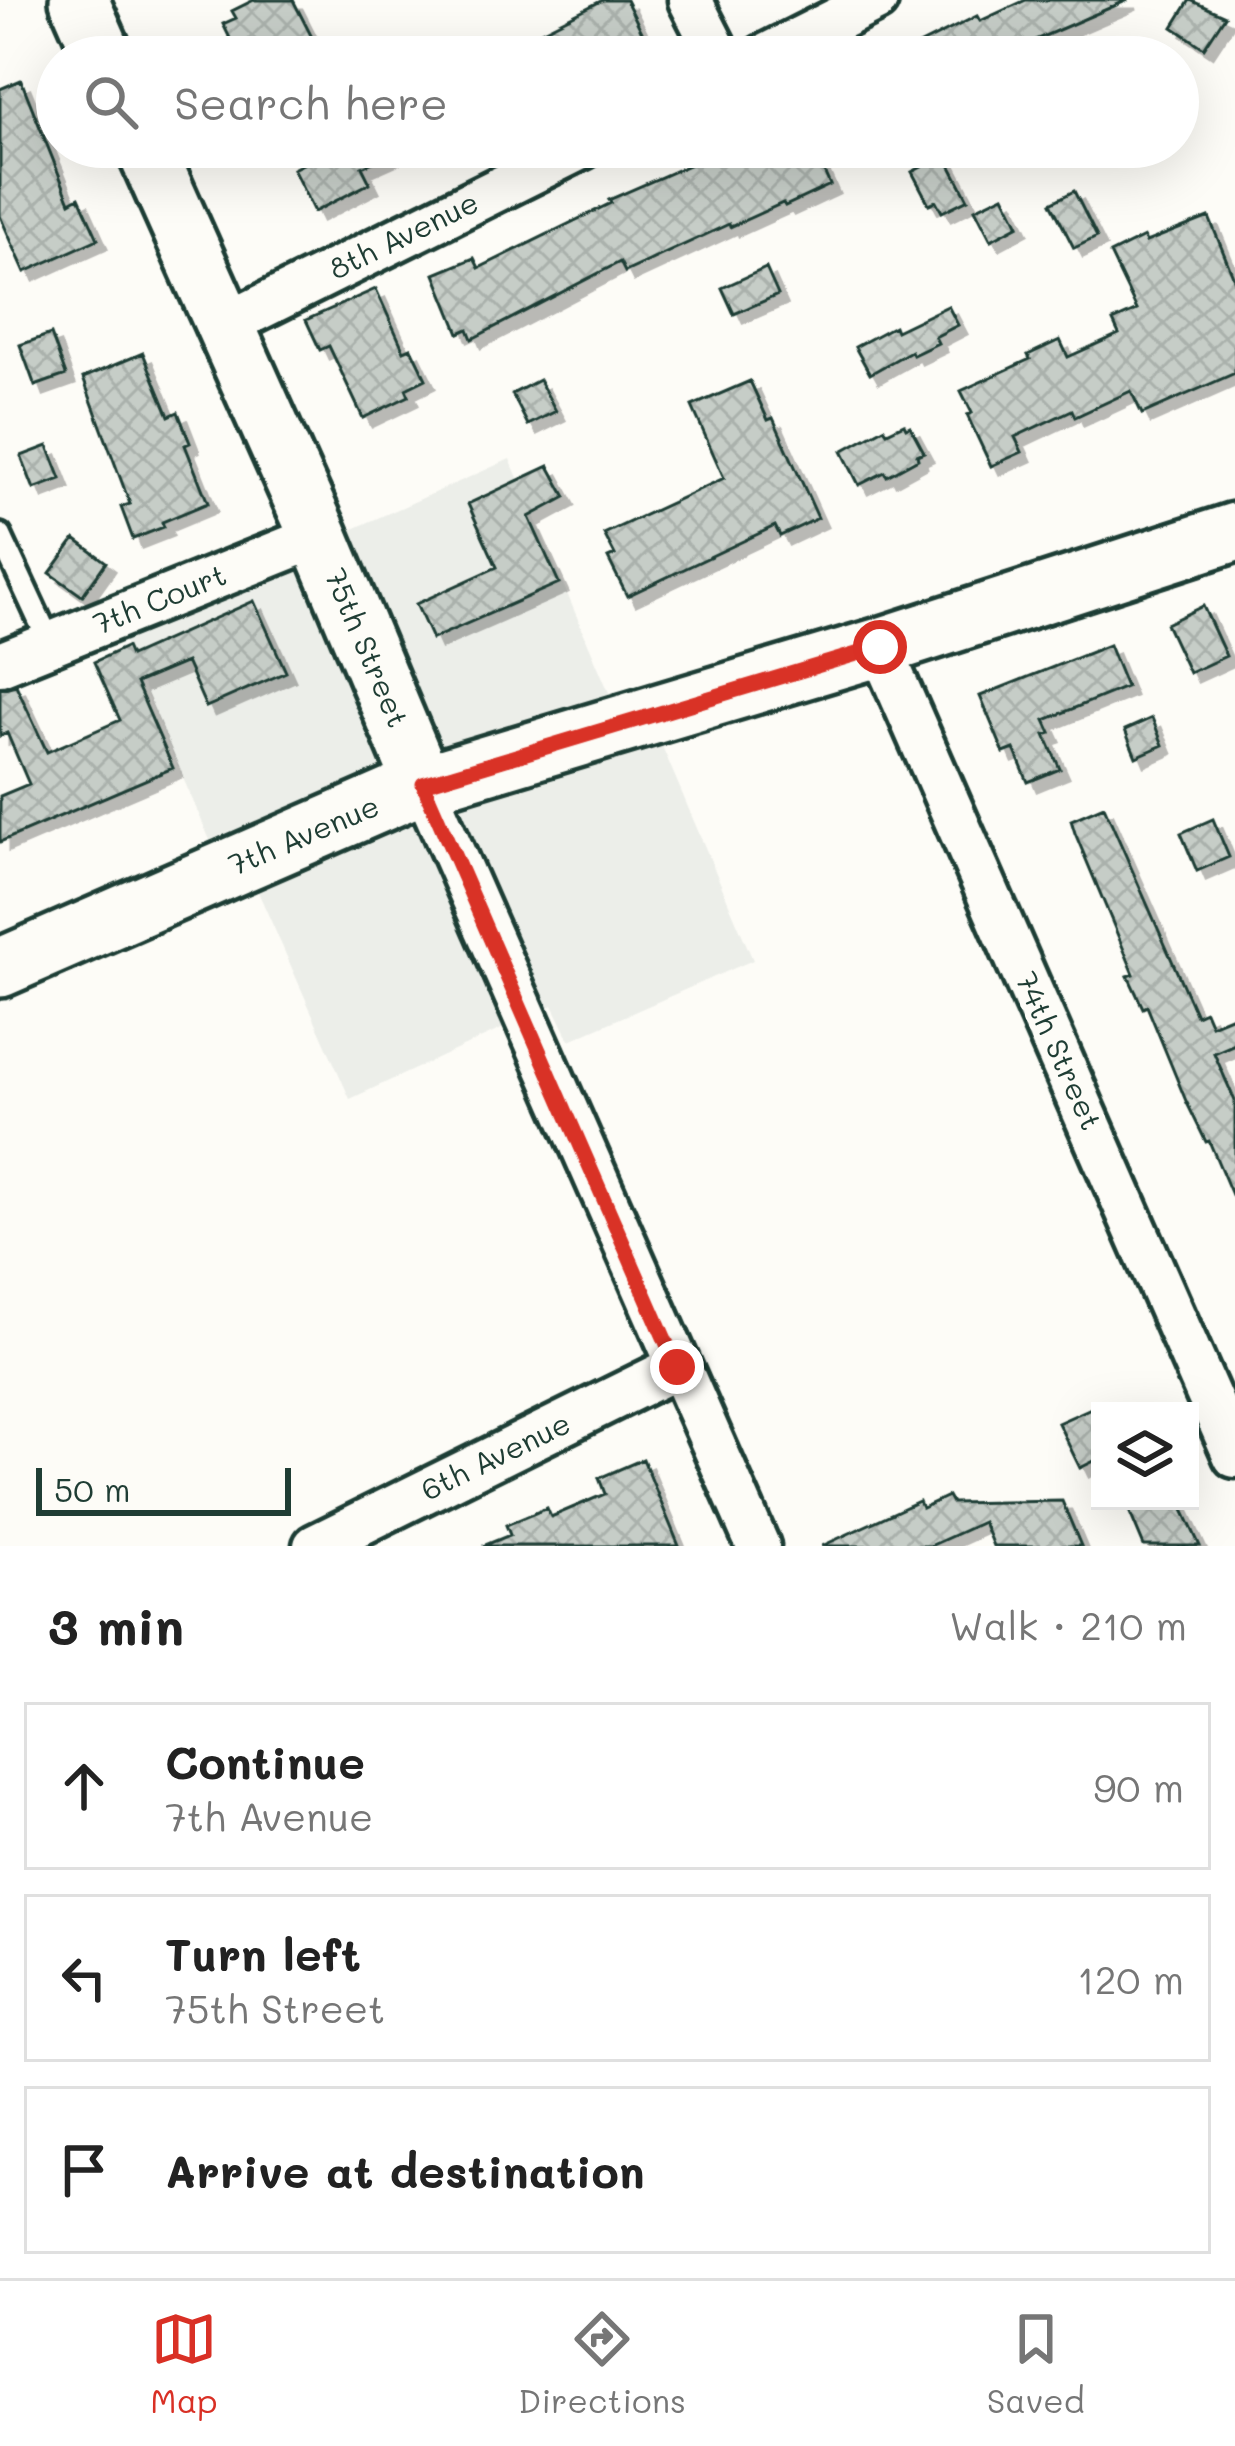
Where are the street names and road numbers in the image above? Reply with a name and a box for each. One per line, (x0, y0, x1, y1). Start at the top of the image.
street label: 8th Avenue (322, 181, 485, 288)
street label: 7th Court (87, 553, 232, 643)
street label: 75th Street (316, 561, 419, 733)
street label: 7th Avenue (222, 784, 385, 884)
street label: 74th Street (1007, 965, 1113, 1136)
street label: 6th Avenue (414, 1402, 577, 1509)

